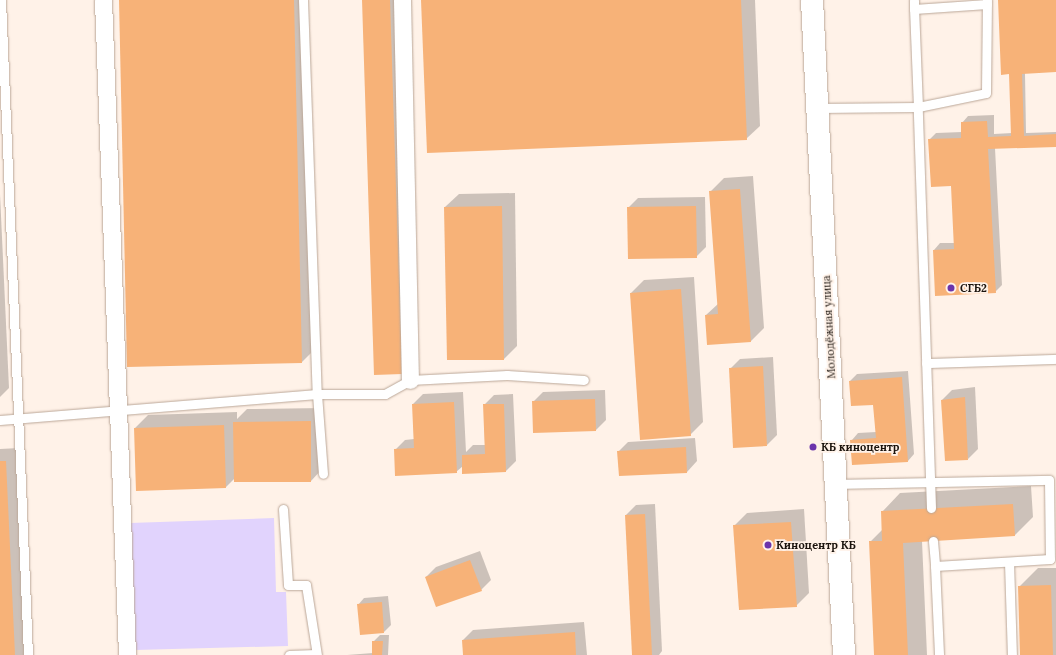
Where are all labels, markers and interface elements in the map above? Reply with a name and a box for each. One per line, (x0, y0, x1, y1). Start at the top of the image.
street label: Молодёжная улица (820, 275, 838, 379)
place label: СГБ2 (960, 281, 987, 295)
marker: СГБ2 (945, 282, 957, 294)
place label: КБ киноцентр (821, 440, 899, 454)
marker: КБ киноцентр (808, 442, 818, 452)
place label: Киноцентр КБ (776, 538, 856, 552)
marker: Киноцентр КБ (763, 540, 773, 550)

